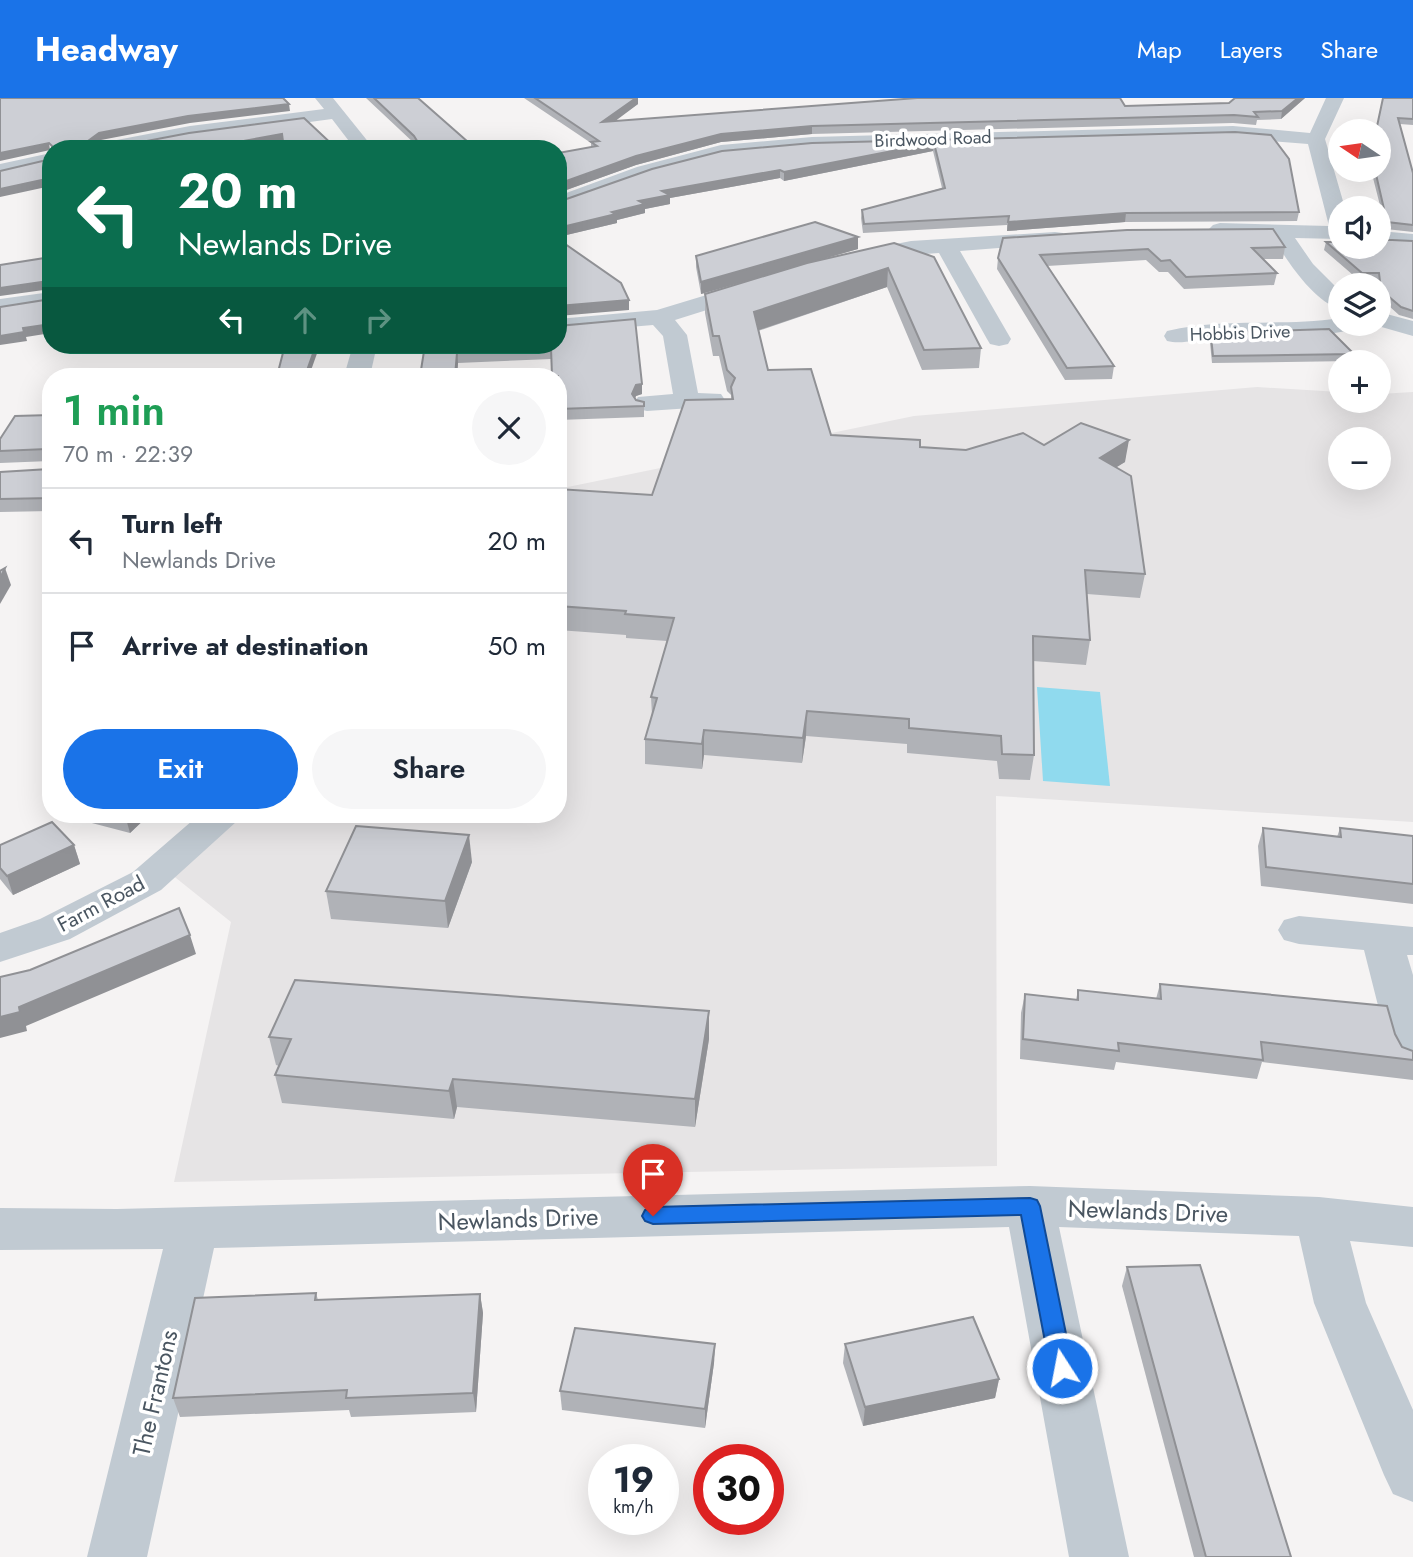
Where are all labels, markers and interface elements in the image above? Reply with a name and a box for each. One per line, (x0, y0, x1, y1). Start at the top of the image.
text: Headway (35, 26, 178, 73)
text: Map (1137, 32, 1182, 67)
text: Layers (1220, 32, 1282, 67)
text: Share (1320, 32, 1378, 67)
north arrow (1328, 119, 1391, 182)
map controls (1328, 119, 1391, 490)
street label: Birdwood Road (874, 124, 992, 154)
text: 20 m (178, 156, 297, 226)
icon: left (63, 168, 154, 259)
button: sound (1328, 196, 1391, 259)
text: Newlands Drive (178, 221, 392, 267)
button: layers (1328, 273, 1391, 336)
icon: left (213, 301, 251, 339)
icon: ahead (286, 301, 324, 339)
icon: right (359, 301, 397, 339)
street label: Hobbis Drive (1189, 318, 1291, 348)
button: + (1328, 350, 1391, 413)
text: 1 min (63, 380, 165, 441)
button: close (472, 391, 546, 465)
button: − (1328, 427, 1391, 490)
text: 70 m · 22:39 (63, 437, 193, 471)
text: Turn left (122, 505, 222, 543)
icon: left (63, 522, 101, 560)
text: 20 m (488, 522, 546, 560)
text: Newlands Drive (122, 543, 276, 577)
icon: arrive (63, 627, 101, 665)
text: Arrive at destination (122, 627, 369, 665)
text: 50 m (488, 627, 546, 665)
button: Exit (63, 729, 298, 809)
button: Share (312, 729, 546, 809)
street label: Farm Road (52, 868, 150, 940)
pin (623, 1144, 683, 1216)
icon: arrive (634, 1155, 672, 1193)
street label: Newlands Drive (1067, 1191, 1229, 1231)
street label: Newlands Drive (437, 1199, 599, 1239)
street label: The Frantons (124, 1327, 186, 1459)
position arrow (1025, 1331, 1099, 1405)
speed limit sign: 30 (693, 1444, 784, 1535)
text: 19 (613, 1455, 654, 1505)
text: km/h (613, 1494, 654, 1520)

